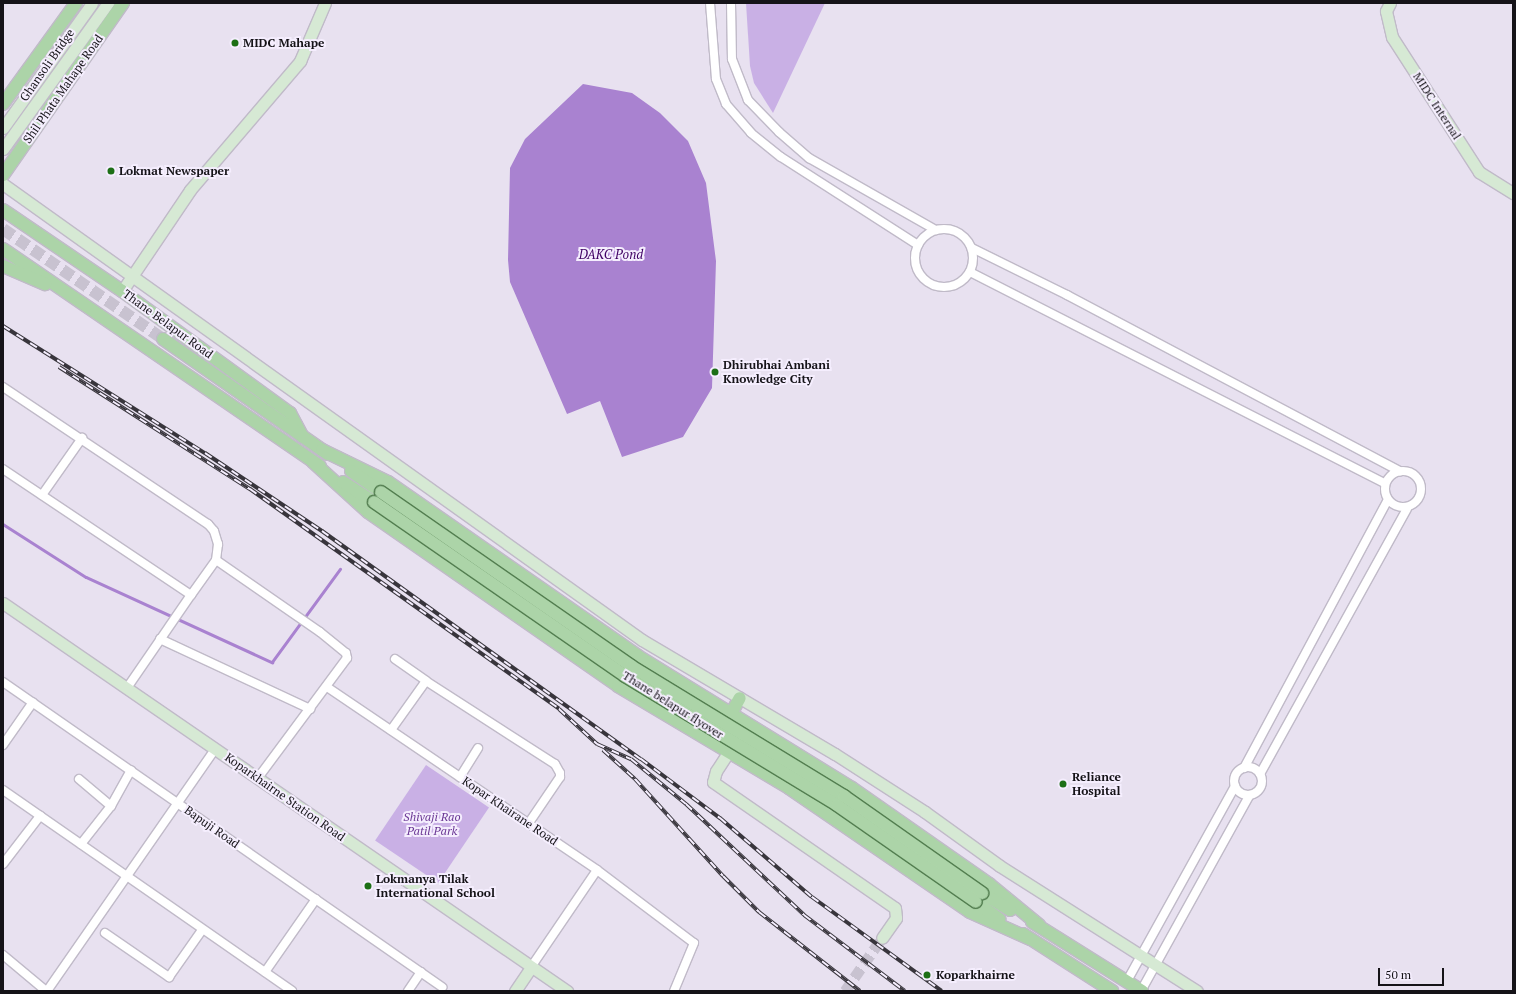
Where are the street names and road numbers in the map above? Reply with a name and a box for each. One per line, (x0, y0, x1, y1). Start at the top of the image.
street label: Ghansoli Bridge (17, 26, 77, 104)
street label: Shil Phata Mahape Road (20, 32, 106, 146)
street label: MIDC Internal (1410, 70, 1464, 142)
street label: Thane Belapur Road (120, 287, 216, 361)
street label: Thane belapur flyover (620, 668, 726, 742)
street label: Koparkhairne Station Road (222, 750, 348, 844)
street label: Kopar Khairane Road (459, 774, 561, 848)
street label: Bapuji Road (182, 803, 242, 851)

